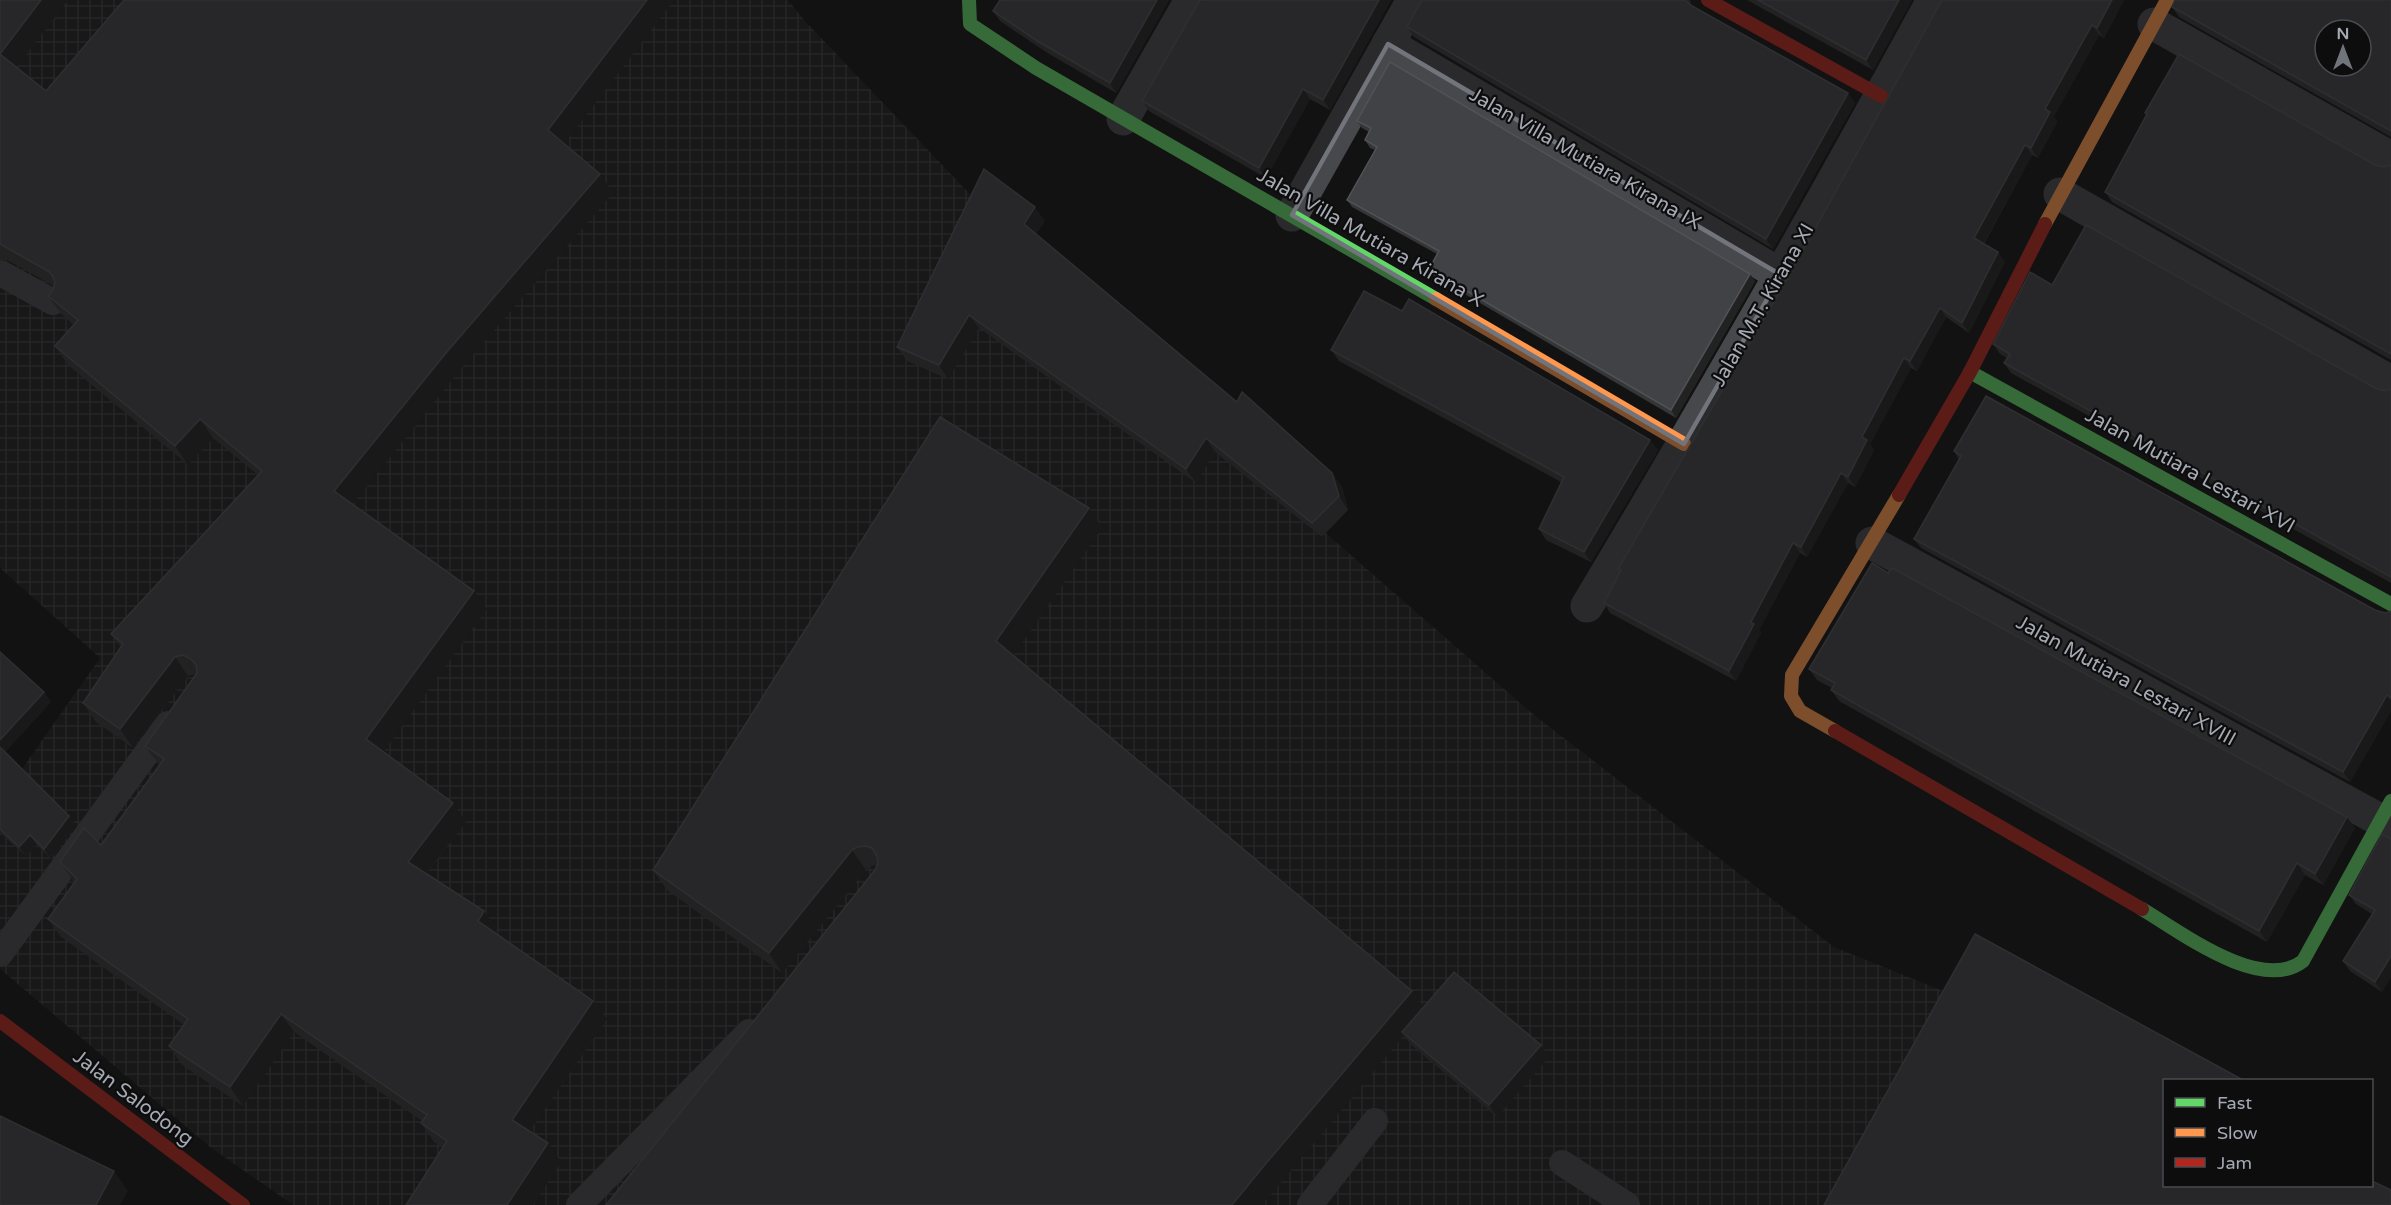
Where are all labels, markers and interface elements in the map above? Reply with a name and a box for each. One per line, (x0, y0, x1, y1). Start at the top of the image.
north arrow (2313, 18, 2373, 78)
text: N (2337, 24, 2349, 44)
street label: Jalan Villa Mutiara Kirana IX (1465, 83, 1705, 235)
street label: Jalan Villa Mutiara Kirana X (1252, 163, 1488, 313)
street label: Jalan M.T. Kirana XI (1707, 219, 1819, 391)
street label: Jalan Mutiara Lestari XVI (2081, 403, 2299, 539)
street label: Jalan Mutiara Lestari XVIII (2012, 611, 2240, 751)
street label: Jalan Salodong (68, 1045, 198, 1151)
legend (2163, 1079, 2373, 1187)
text: Fast (2217, 1092, 2252, 1114)
text: Slow (2217, 1122, 2258, 1144)
text: Jam (2217, 1152, 2252, 1174)

